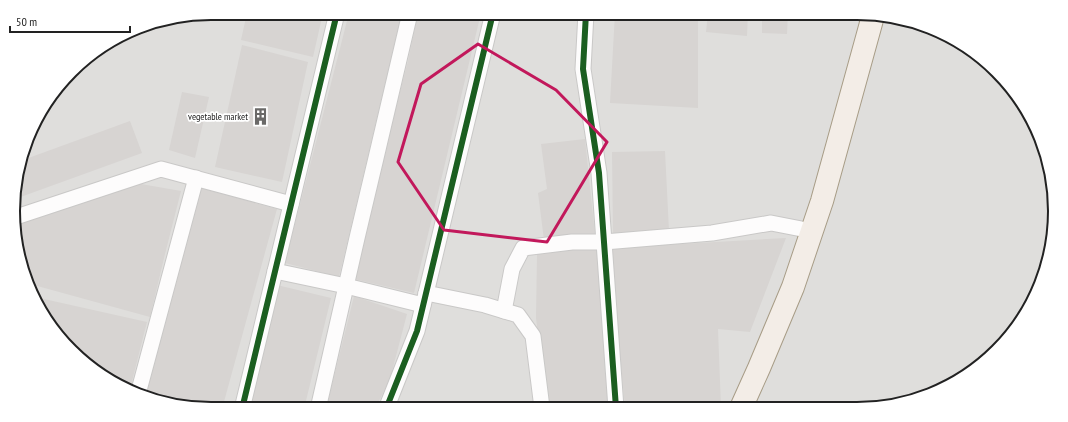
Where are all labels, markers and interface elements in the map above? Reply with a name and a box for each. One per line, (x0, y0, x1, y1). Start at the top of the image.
scale bar (10, 8, 130, 34)
text: 50 m (16, 14, 37, 29)
building icon: vegetable market (251, 106, 271, 126)
place label: vegetable market (188, 110, 248, 123)

